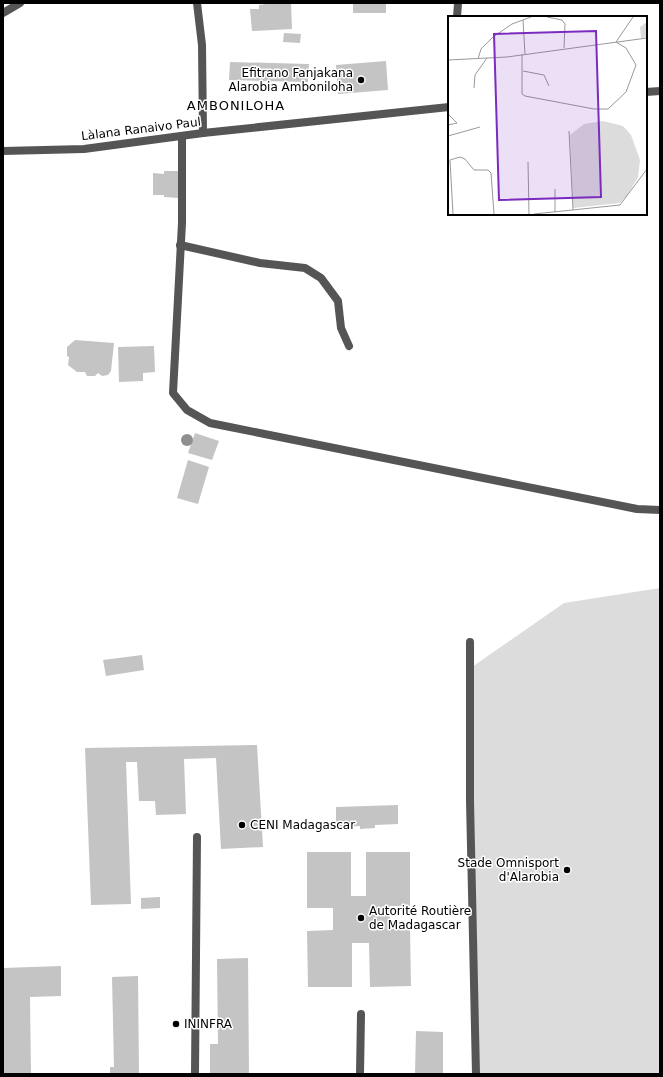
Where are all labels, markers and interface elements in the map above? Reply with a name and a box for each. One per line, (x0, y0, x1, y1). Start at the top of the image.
inset map (448, 16, 647, 215)
place label: Efitrano Fanjakana Alarobia Amboniloha (229, 66, 353, 94)
marker: Efitrano Fanjakana Alarobia Amboniloha (356, 75, 366, 85)
district label: AMBONILOHA (187, 98, 285, 113)
street label: Làlana Ranaivo Paul (80, 115, 202, 143)
place label: CENI Madagascar (250, 818, 355, 832)
marker: CENI Madagascar (237, 820, 247, 830)
place label: Stade Omnisport d'Alarobia (458, 856, 559, 884)
marker: Stade Omnisport d'Alarobia (562, 865, 572, 875)
place label: Autorité Routière de Madagascar (369, 904, 471, 932)
marker: Autorité Routière de Madagascar (356, 913, 366, 923)
place label: ININFRA (184, 1017, 233, 1031)
marker: ININFRA (171, 1019, 181, 1029)

